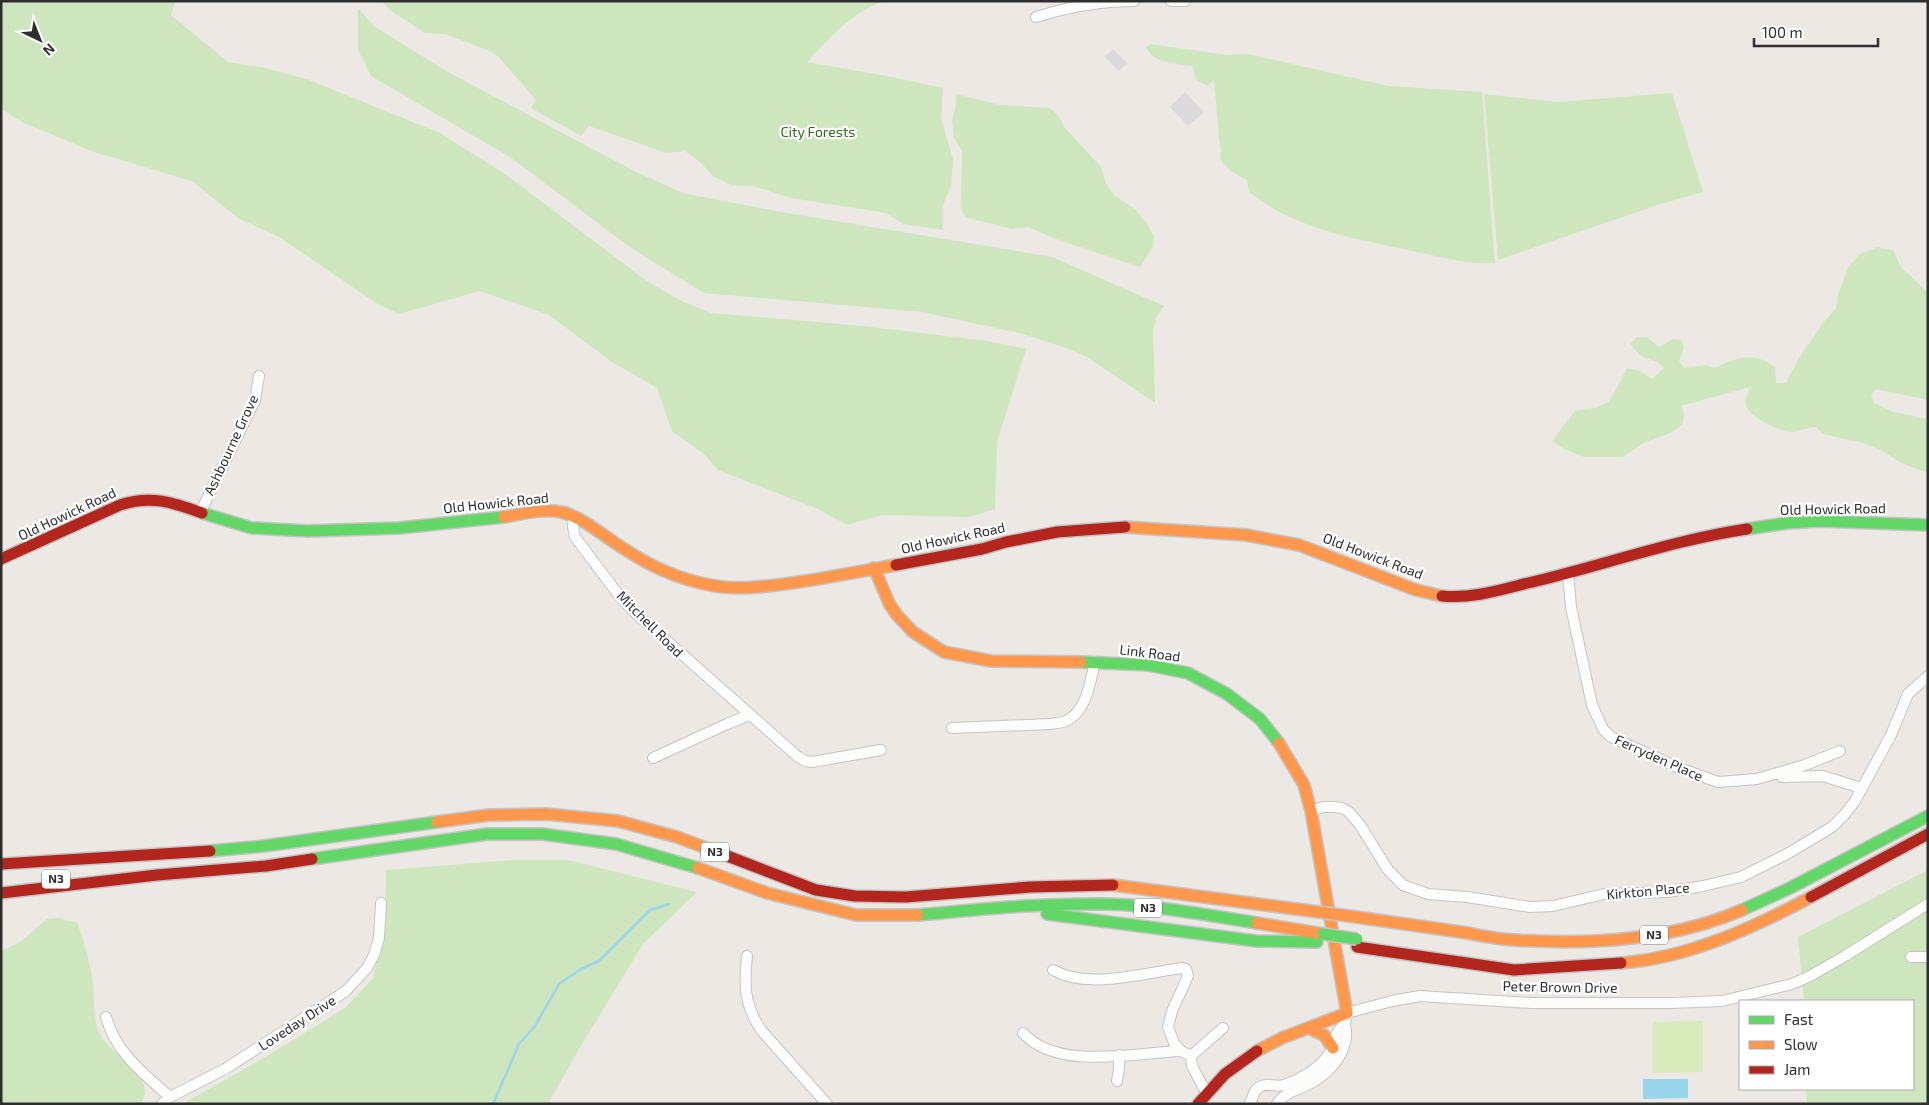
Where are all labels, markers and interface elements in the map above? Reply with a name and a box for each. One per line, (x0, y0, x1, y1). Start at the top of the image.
north arrow (15, 15, 65, 65)
scale bar (1754, 15, 1878, 47)
text: 100 m (1762, 23, 1803, 41)
text: N (40, 40, 59, 60)
park label: City Forests (781, 123, 855, 140)
street label: Ashbourne Grove (200, 392, 261, 498)
street label: Old Howick Road (15, 483, 118, 544)
street label: Old Howick Road (442, 489, 550, 517)
street label: Old Howick Road (1780, 499, 1886, 518)
street label: Old Howick Road (899, 518, 1007, 557)
street label: Old Howick Road (1321, 529, 1426, 582)
street label: Mitchell Road (614, 587, 687, 660)
street label: Link Road (1119, 640, 1181, 665)
street label: Ferryden Place (1613, 731, 1706, 785)
road number: N3 (701, 842, 729, 862)
road number: N3 (42, 870, 70, 889)
street label: Kirkton Place (1606, 878, 1690, 903)
road number: N3 (1134, 898, 1162, 918)
road number: N3 (1640, 926, 1668, 944)
street label: Peter Brown Drive (1502, 977, 1618, 996)
street label: Loveday Drive (255, 991, 339, 1054)
legend (1739, 1000, 1914, 1090)
text: Fast (1784, 1010, 1814, 1028)
text: Slow (1784, 1035, 1818, 1053)
text: Jam (1784, 1060, 1810, 1078)

